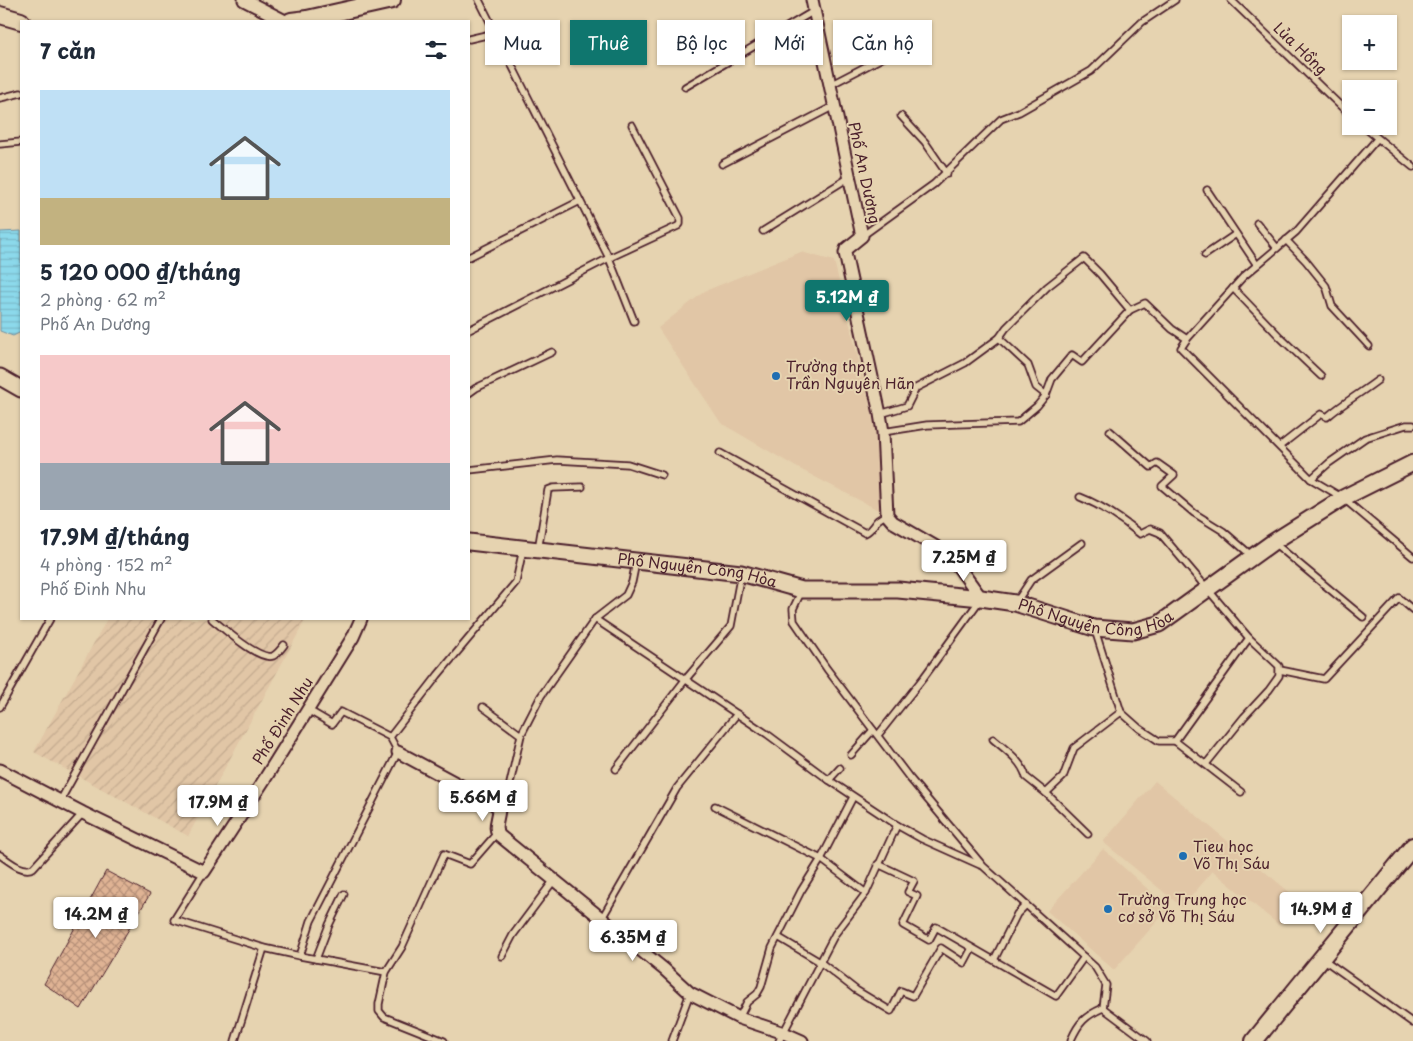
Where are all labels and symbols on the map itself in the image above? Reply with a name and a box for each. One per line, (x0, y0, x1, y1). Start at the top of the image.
street label: Lủa Hồng (1269, 16, 1333, 80)
street label: Phố An Dương (843, 120, 888, 226)
pin: 5.12M ₫ (801, 280, 893, 322)
place label: Trường thpt Trần Nguyên Hãn (786, 354, 915, 394)
marker: Trường thpt Trần Nguyên Hãn (770, 370, 782, 382)
pin: 7.25M ₫ (918, 540, 1010, 582)
street label: Phố Nguyễn Công Hòa (616, 546, 780, 593)
street label: Phố Nguyễn Công Hòa (1015, 592, 1178, 641)
street label: Phố Đinh Nhu (246, 672, 318, 768)
pin: 5.66M ₫ (437, 780, 529, 822)
pin: 17.9M ₫ (172, 784, 264, 827)
place label: Tieu học Võ Thị Sáu (1193, 834, 1270, 874)
marker: Tieu học Võ Thị Sáu (1177, 850, 1189, 862)
place label: Trường Trung học cơ sở Võ Thị Sáu (1118, 887, 1247, 927)
pin: 14.9M ₫ (1275, 892, 1367, 934)
pin: 14.2M ₫ (50, 896, 142, 939)
marker: Trường Trung học cơ sở Võ Thị Sáu (1102, 903, 1114, 915)
pin: 6.35M ₫ (587, 920, 679, 962)

